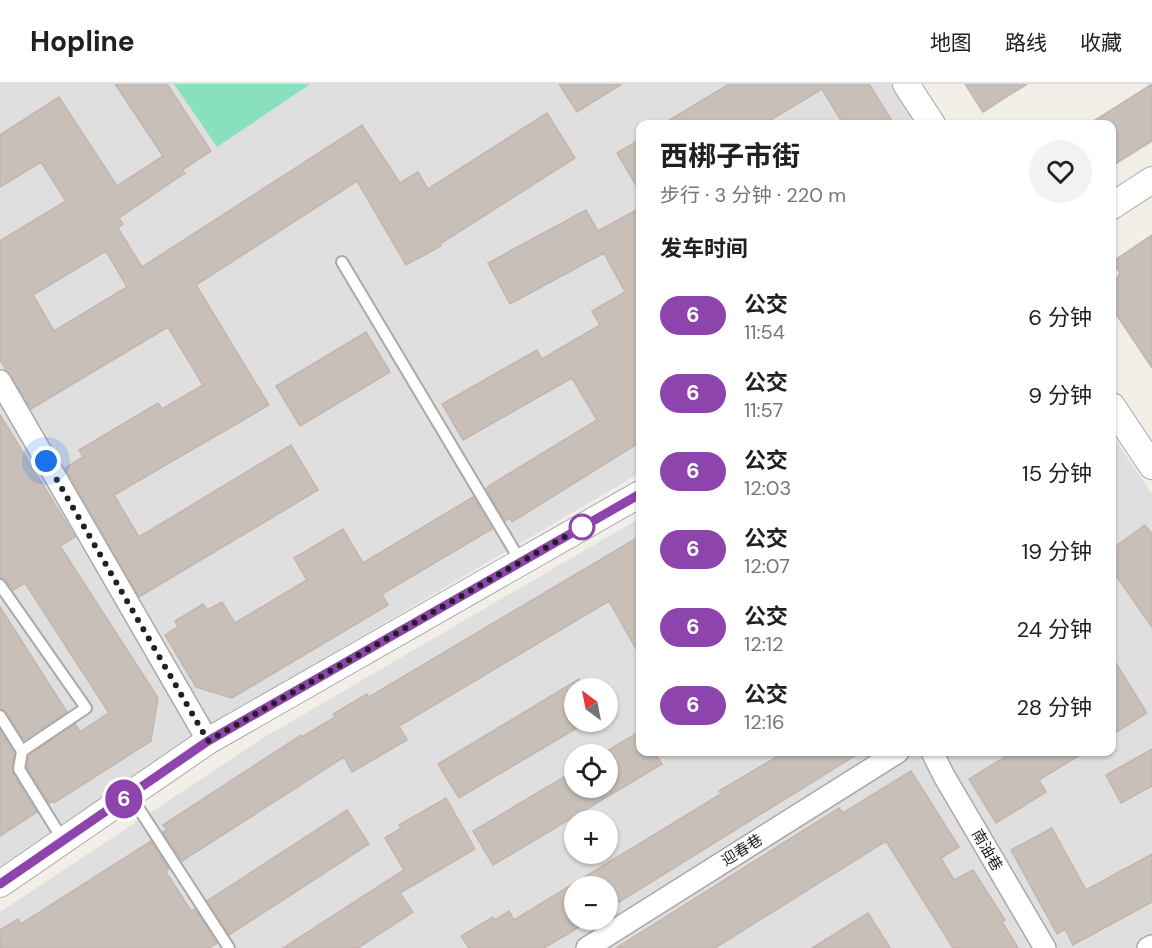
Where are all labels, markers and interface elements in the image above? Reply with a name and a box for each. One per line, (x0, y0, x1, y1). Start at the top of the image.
text: Hopline (30, 23, 135, 60)
text: 地图 (930, 29, 972, 57)
text: 路线 (1005, 29, 1047, 57)
text: 收藏 (1080, 29, 1122, 57)
text: 西梆子市街 (660, 138, 800, 175)
button: heart (1029, 140, 1092, 203)
text: 步行 · 3 分钟 · 220 m (660, 182, 846, 208)
text: 发车时间 (660, 234, 748, 263)
text: 公交 (744, 290, 788, 319)
text: 6 (686, 301, 700, 329)
text: 6 分钟 (1028, 303, 1092, 332)
text: 11:54 (744, 319, 785, 345)
text: 公交 (744, 368, 788, 397)
text: 6 (686, 379, 700, 407)
text: 9 分钟 (1028, 381, 1092, 410)
text: 11:57 (744, 397, 783, 423)
your location (31, 446, 61, 476)
text: 公交 (744, 446, 788, 475)
text: 6 (686, 457, 700, 485)
text: 15 分钟 (1022, 459, 1092, 488)
text: 12:03 (744, 475, 791, 501)
unlabelled marker (569, 514, 595, 540)
text: 公交 (744, 524, 788, 553)
text: 6 (686, 535, 700, 563)
text: 19 分钟 (1021, 537, 1092, 566)
text: 12:07 (744, 553, 790, 579)
text: 公交 (744, 602, 788, 631)
text: 6 (686, 613, 700, 641)
text: 24 分钟 (1016, 615, 1092, 644)
text: 12:12 (744, 631, 784, 657)
north arrow (564, 678, 618, 732)
map controls (564, 678, 618, 930)
text: 公交 (744, 680, 788, 709)
text: 6 (686, 691, 700, 719)
text: 28 分钟 (1016, 693, 1092, 722)
text: 12:16 (744, 709, 785, 735)
button: locate (564, 744, 618, 798)
line badge: 6 (104, 780, 144, 818)
text: 6 (117, 785, 131, 813)
button: + (564, 810, 618, 864)
street label: 南油巷 (967, 826, 1007, 874)
street label: 迎春巷 (718, 830, 766, 870)
button: − (564, 876, 618, 930)

